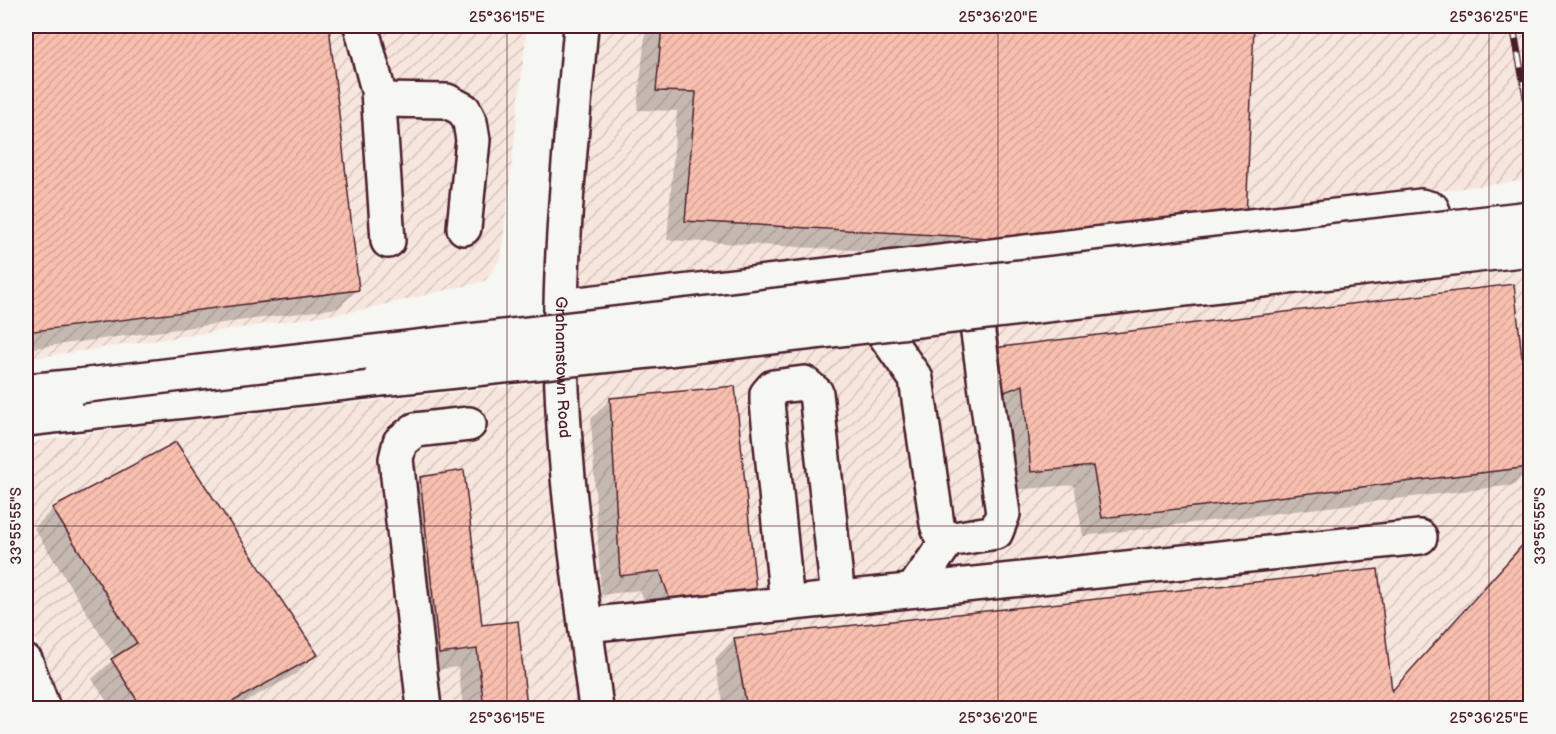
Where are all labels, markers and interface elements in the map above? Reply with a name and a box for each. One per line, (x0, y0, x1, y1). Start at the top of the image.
text: 25°36'15"E (469, 8, 545, 27)
text: 25°36'20"E (958, 8, 1038, 27)
text: 25°36'25"E (1450, 8, 1529, 27)
street label: Grahamstown Road (551, 296, 574, 439)
text: 33°55'55"S (7, 487, 26, 565)
text: 33°55'55"S (1531, 487, 1550, 565)
text: 25°36'15"E (469, 709, 545, 728)
text: 25°36'20"E (958, 709, 1038, 728)
text: 25°36'25"E (1450, 709, 1529, 728)

